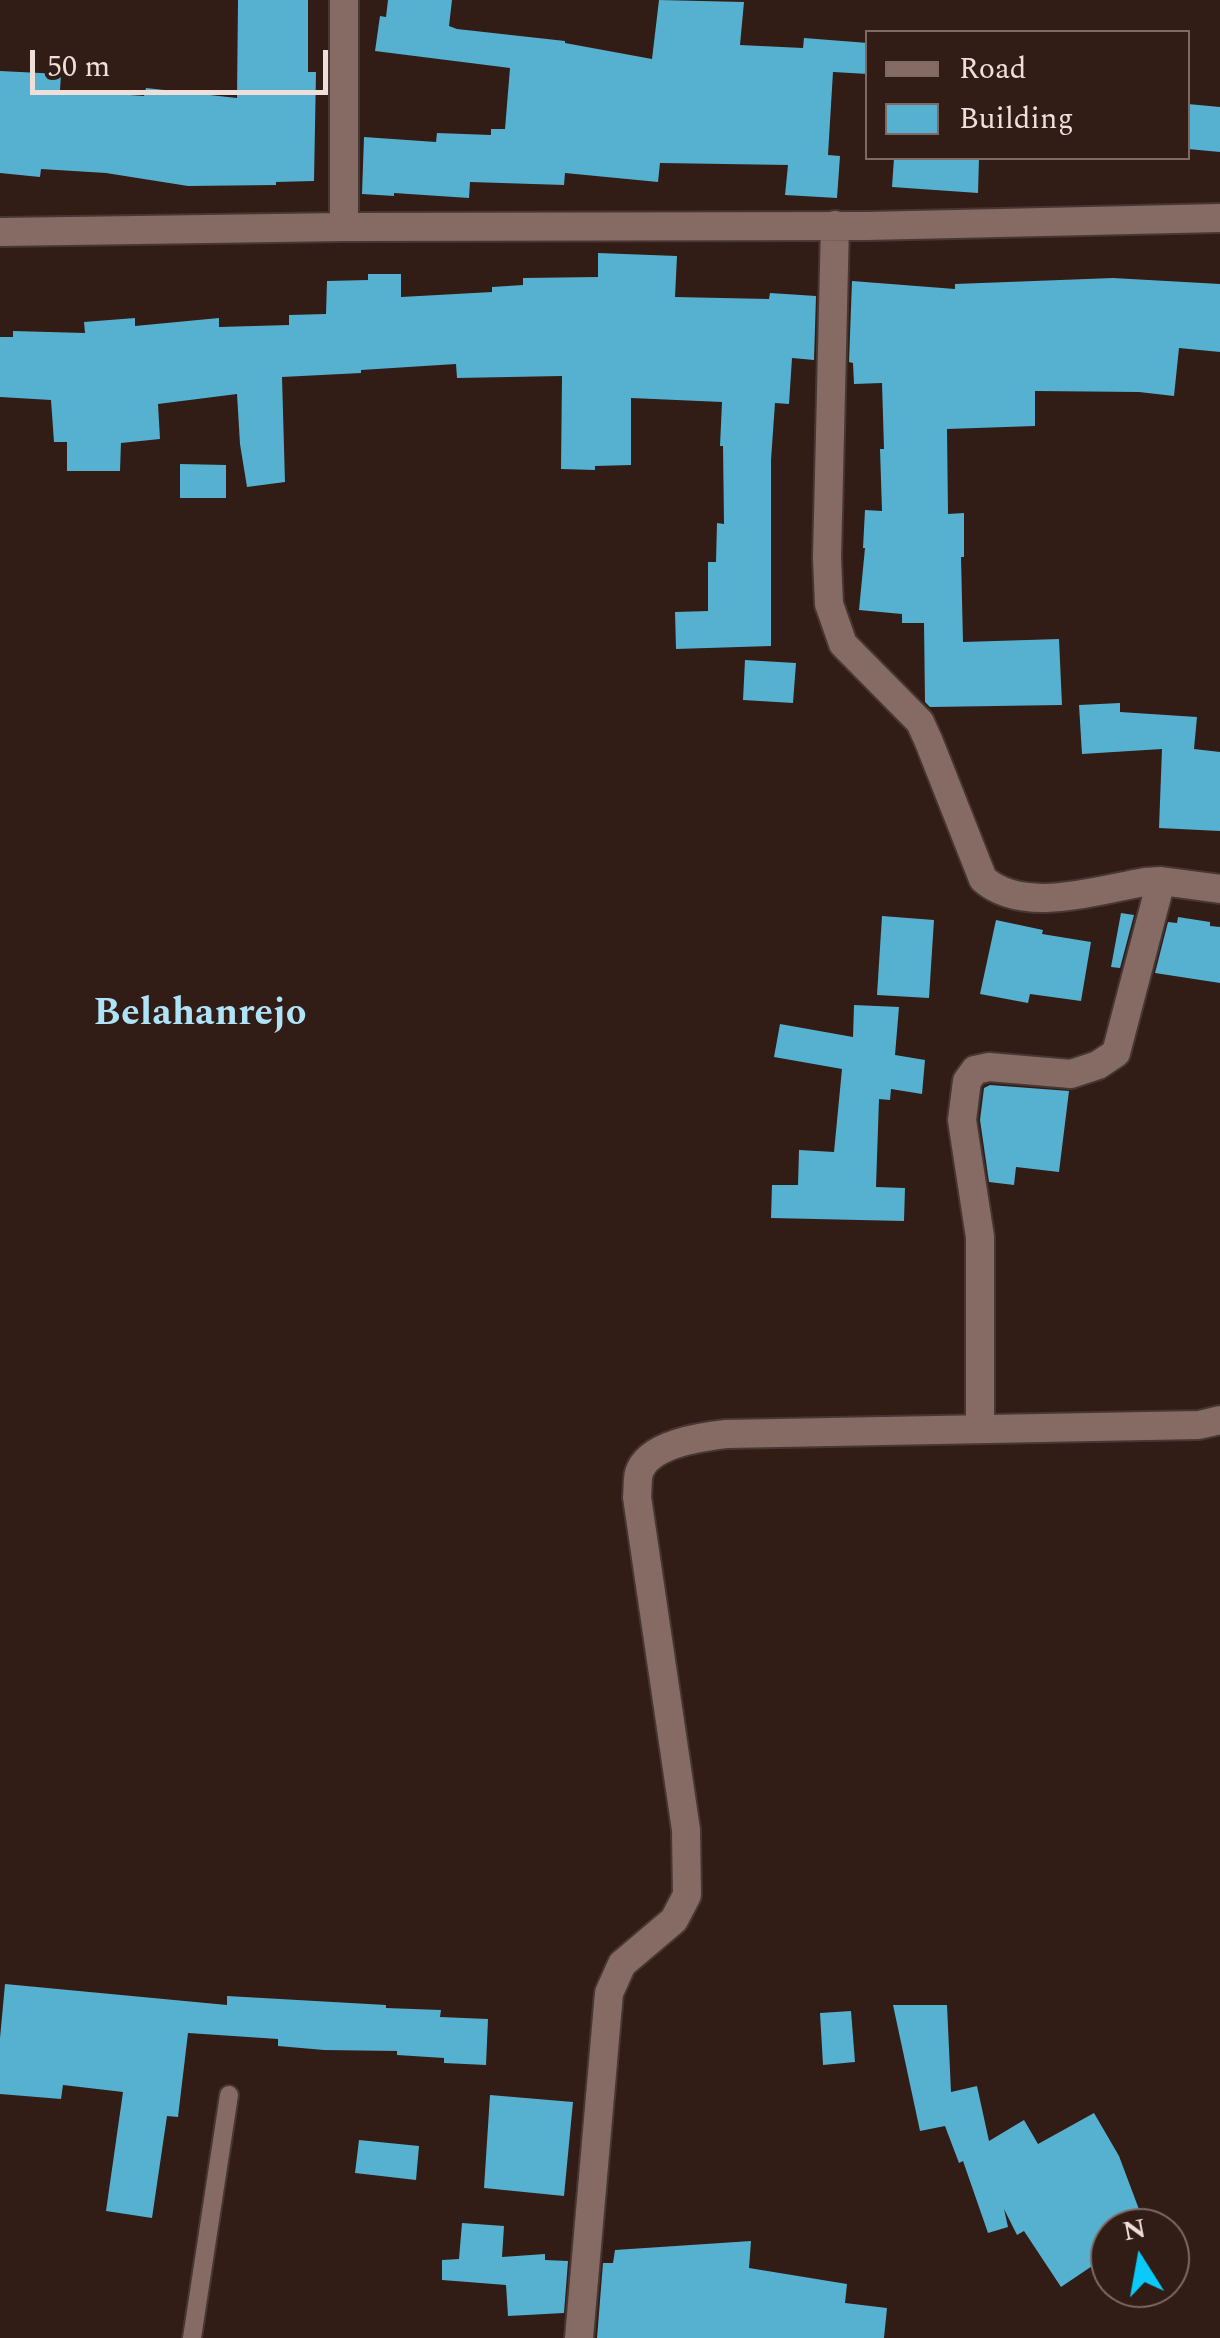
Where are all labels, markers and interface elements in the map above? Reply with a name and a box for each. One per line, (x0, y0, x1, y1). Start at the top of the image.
scale bar (35, 30, 332, 92)
legend (865, 30, 1190, 160)
text: 50 m (47, 44, 110, 90)
text: Road (959, 46, 1027, 92)
text: Building (959, 96, 1074, 142)
district label: Belahanrejo (94, 994, 306, 1040)
text: N (1119, 2207, 1150, 2253)
north arrow (1090, 2208, 1190, 2308)

